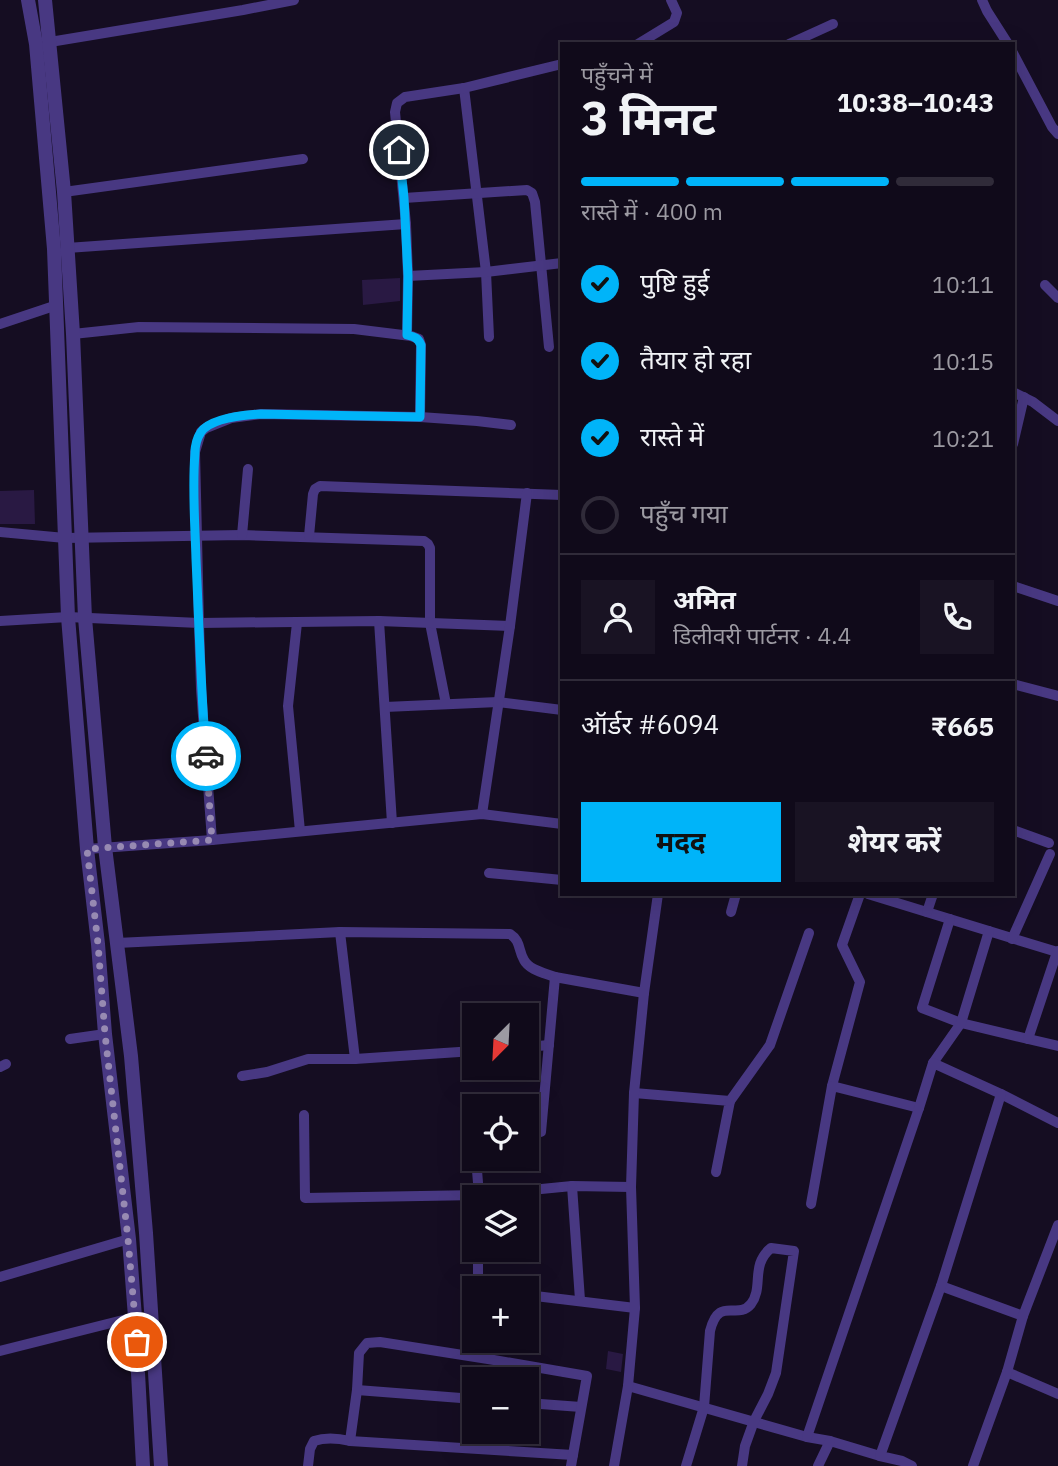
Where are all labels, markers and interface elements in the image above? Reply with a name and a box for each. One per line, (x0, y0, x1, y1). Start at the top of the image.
text: पहुँचने में (581, 59, 653, 89)
text: 10:38–10:43 (837, 85, 994, 119)
text: 3 मिनट (581, 88, 716, 148)
pin (369, 120, 429, 180)
icon: home (380, 131, 418, 169)
text: रास्ते में · 400 m (581, 196, 723, 226)
icon: check (581, 265, 619, 303)
text: पुष्टि हुई (640, 265, 709, 299)
text: 10:11 (932, 269, 994, 299)
icon: check (581, 342, 619, 380)
text: तैयार हो रहा (640, 342, 751, 376)
text: 10:15 (932, 346, 994, 376)
icon: check (581, 419, 619, 457)
text: रास्ते में (640, 419, 704, 453)
text: 10:21 (932, 423, 994, 453)
text: पहुँच गया (640, 496, 728, 530)
button: person (581, 580, 655, 654)
button: phone (920, 580, 994, 654)
text: अमित (673, 582, 736, 616)
text: डिलीवरी पार्टनर · 4.4 (673, 620, 851, 650)
text: ऑर्डर #6094 (581, 707, 719, 741)
text: ₹665 (931, 709, 994, 743)
courier (171, 721, 241, 791)
icon: car (187, 737, 225, 775)
button: मदद (581, 802, 781, 882)
button: शेयर करें (795, 802, 994, 882)
north arrow (462, 1003, 539, 1080)
map controls (462, 1003, 539, 1444)
button: locate (462, 1094, 539, 1171)
button: layers (462, 1185, 539, 1262)
button: + (462, 1276, 539, 1353)
pin (107, 1312, 167, 1372)
icon: bag (118, 1323, 156, 1361)
button: − (462, 1367, 539, 1444)

